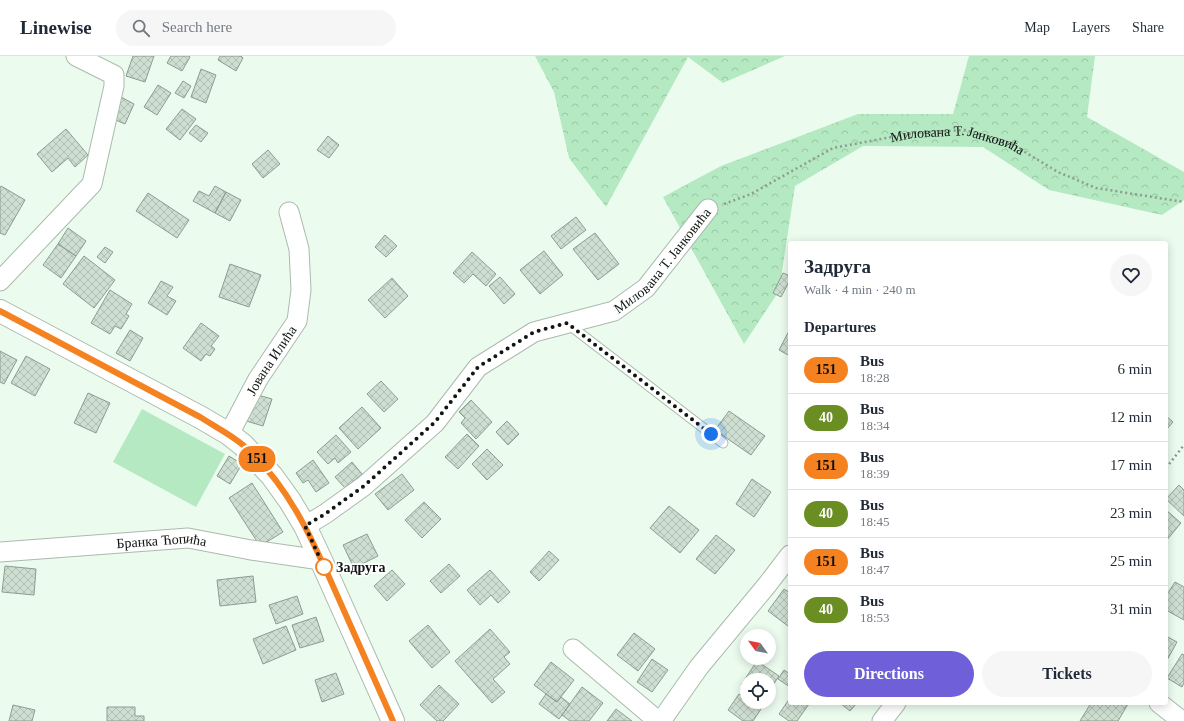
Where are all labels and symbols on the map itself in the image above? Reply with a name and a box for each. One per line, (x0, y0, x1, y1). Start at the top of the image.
street label: Милована Т. Јанковића (889, 123, 1028, 158)
street label: Милована Т. Јанковића (611, 204, 714, 316)
street label: Јована Илића (243, 322, 300, 398)
your location (701, 424, 721, 444)
line badge: 151 (234, 446, 280, 472)
street label: Бранка Ћопића (116, 530, 209, 551)
marker: Задруга (315, 558, 333, 576)
place label: Задруга (336, 560, 385, 575)
north arrow (740, 629, 776, 665)

